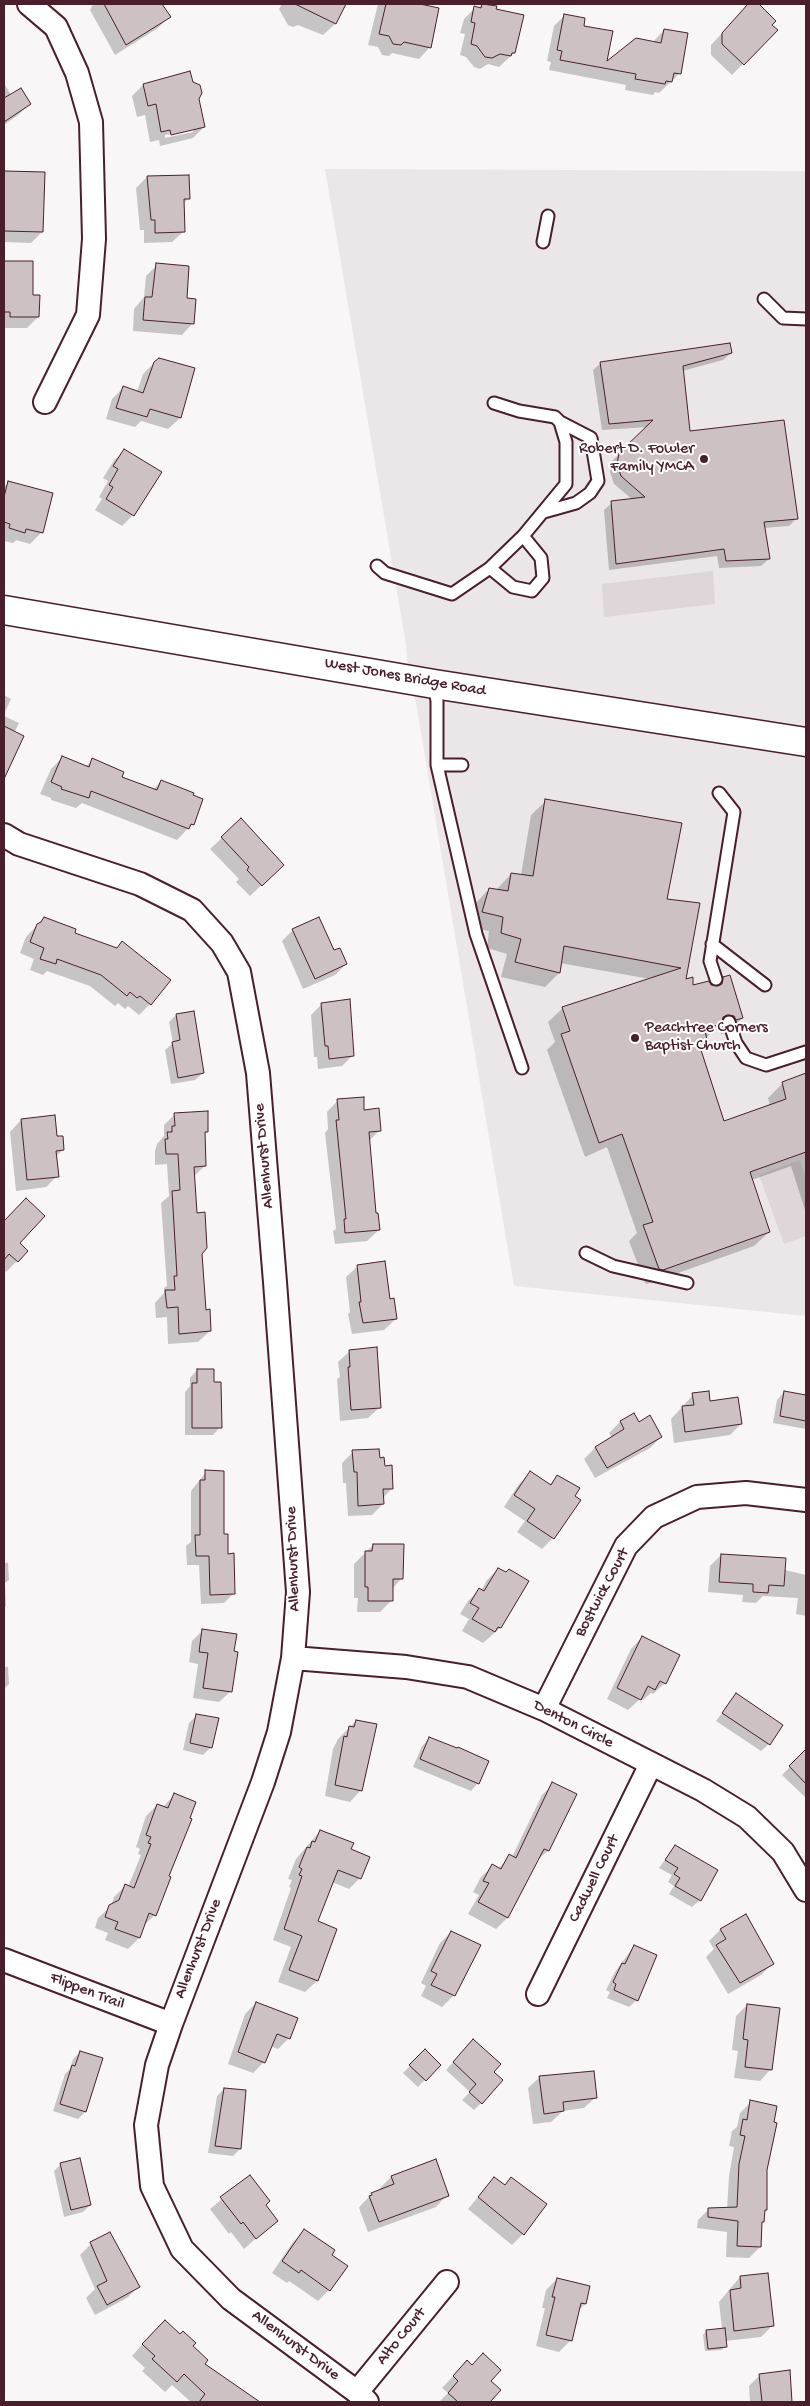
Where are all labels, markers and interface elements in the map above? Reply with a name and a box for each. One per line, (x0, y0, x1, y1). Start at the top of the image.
place label: Robert D. Fowler Family YMCA (579, 440, 694, 478)
marker: Robert D. Fowler Family YMCA (698, 453, 710, 465)
street label: West Jones Bridge Road (323, 654, 487, 702)
place label: Peachtree Corners Baptist Church (645, 1019, 768, 1057)
marker: Peachtree Corners Baptist Church (629, 1032, 641, 1044)
street label: Allenhurst Drive (251, 1103, 279, 1209)
street label: Allenhurst Drive (283, 1506, 305, 1612)
street label: Bostwick Court (572, 1545, 634, 1641)
street label: Denton Circle (530, 1697, 616, 1753)
street label: Cadwell Court (566, 1832, 624, 1926)
street label: Allenhurst Drive (171, 1896, 227, 2002)
street label: Flippen Trail (47, 1969, 127, 2015)
street label: Alto Court (373, 2304, 431, 2370)
street label: Allenhurst Drive (247, 2307, 343, 2385)

